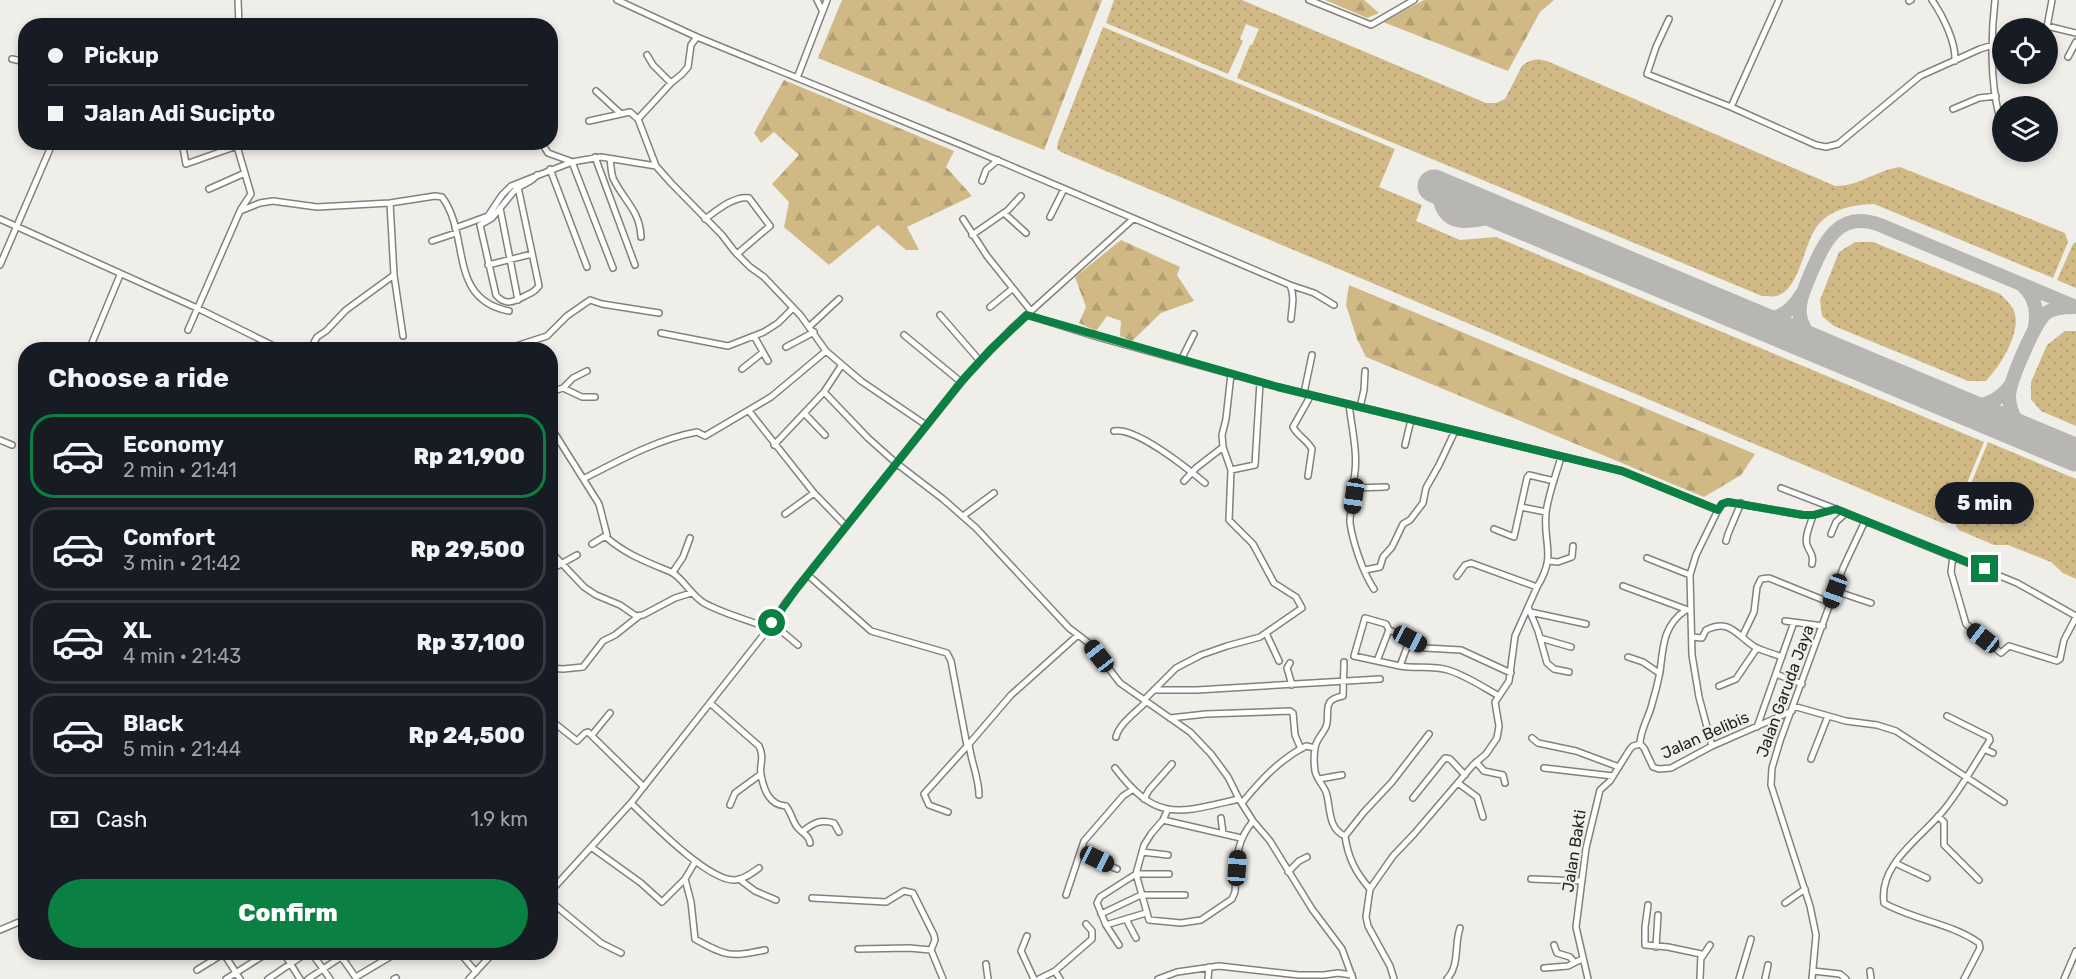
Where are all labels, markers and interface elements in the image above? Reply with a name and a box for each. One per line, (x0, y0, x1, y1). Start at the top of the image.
map controls (1992, 18, 2058, 162)
button: locate (1992, 18, 2058, 84)
text: Pickup (84, 42, 159, 69)
button: layers (1992, 96, 2058, 162)
text: Jalan Adi Sucipto (84, 100, 275, 127)
text: Choose a ride (48, 362, 229, 394)
icon: car (51, 429, 105, 483)
text: Economy (123, 431, 224, 458)
text: Rp 21,900 (413, 443, 525, 470)
text: 2 min · 21:41 (123, 458, 237, 482)
car (1343, 477, 1365, 515)
callout: 5 min (1936, 482, 2034, 524)
text: 5 min (1957, 491, 2012, 515)
icon: car (51, 522, 105, 576)
text: Comfort (123, 524, 215, 551)
text: Rp 29,500 (411, 536, 525, 563)
text: 3 min · 21:42 (123, 551, 241, 575)
route end (1971, 555, 1998, 582)
car (1820, 571, 1850, 611)
route start (758, 609, 785, 636)
icon: car (51, 615, 105, 669)
text: XL (123, 617, 151, 644)
car (1963, 620, 2003, 656)
street label: Jalan Garuda Jaya (1752, 622, 1818, 760)
car (1390, 623, 1430, 655)
text: Rp 37,100 (416, 629, 525, 656)
car (1081, 636, 1117, 676)
text: 4 min · 21:43 (123, 644, 241, 668)
street label: Jalan Belibis (1658, 707, 1752, 763)
icon: car (51, 708, 105, 762)
text: Black (123, 710, 184, 737)
text: Rp 24,500 (409, 722, 525, 749)
text: 5 min · 21:44 (123, 737, 241, 761)
icon: cash (48, 803, 81, 836)
text: Cash (96, 806, 147, 833)
text: 1.9 km (470, 807, 528, 831)
street label: Jalan Bakti (1558, 808, 1590, 894)
car (1077, 843, 1117, 875)
car (1227, 849, 1247, 887)
button: Confirm (48, 879, 528, 948)

